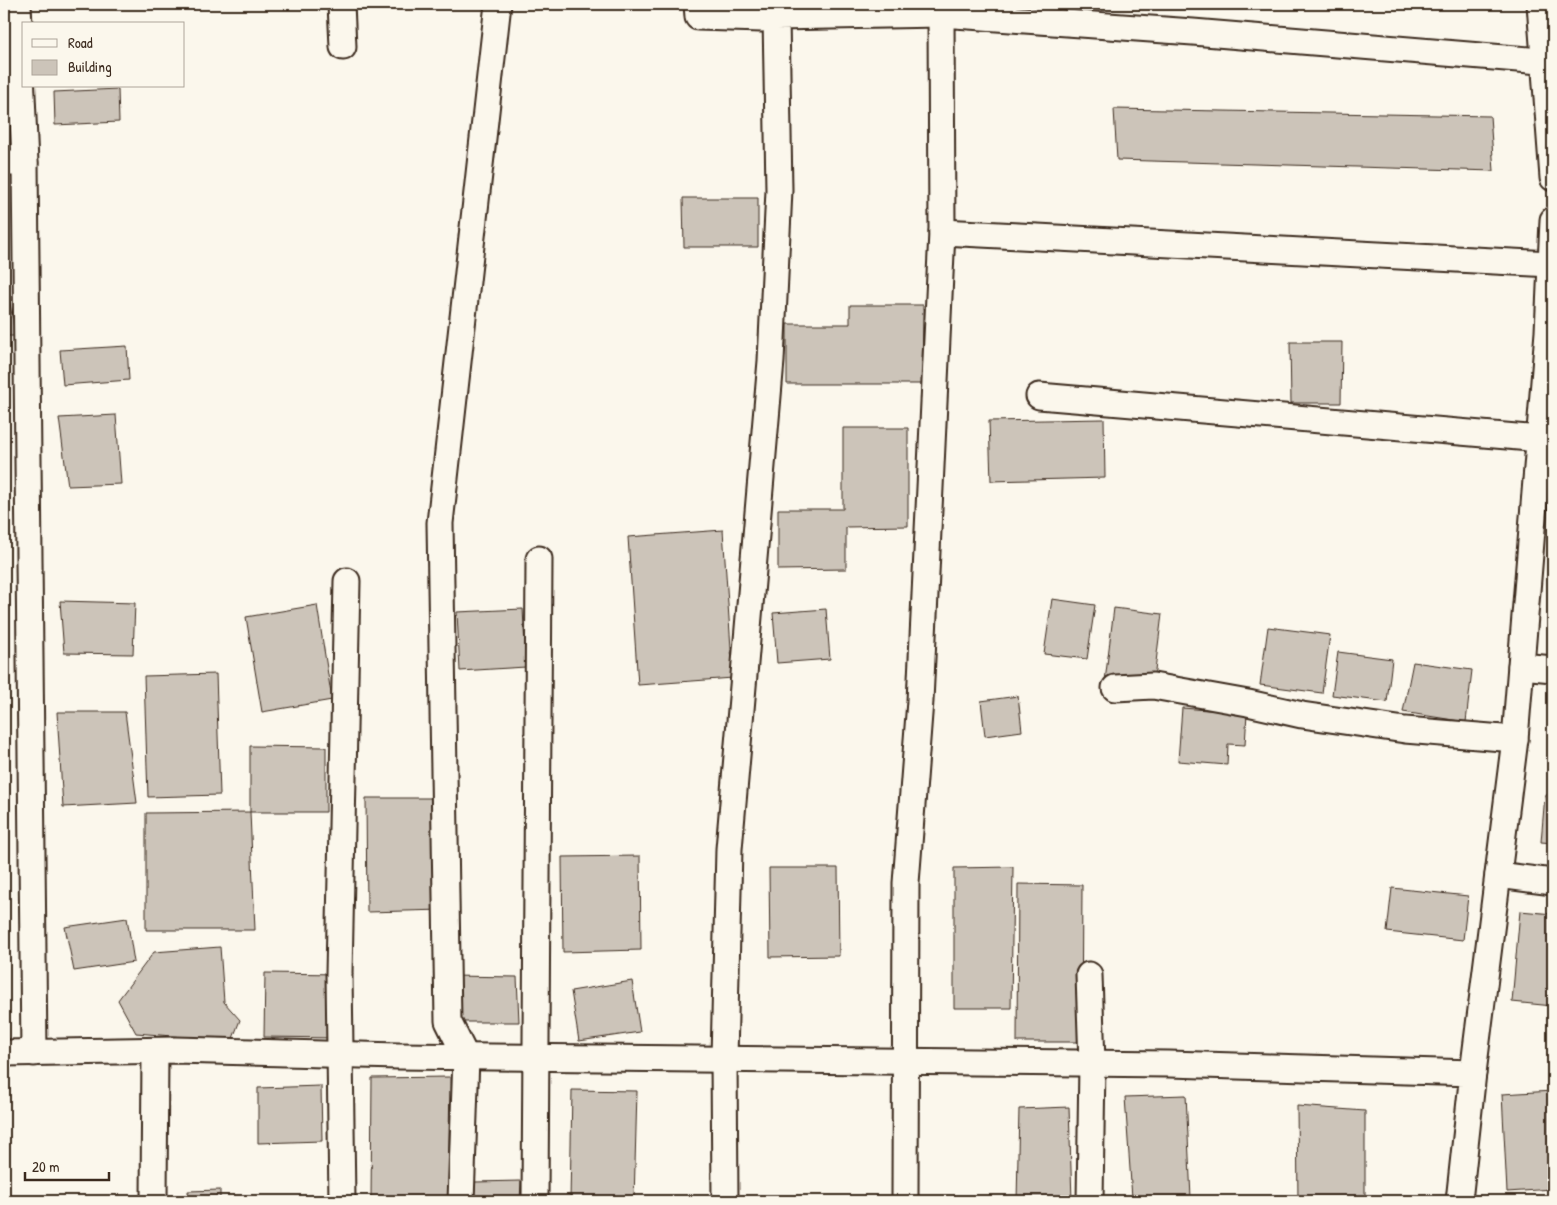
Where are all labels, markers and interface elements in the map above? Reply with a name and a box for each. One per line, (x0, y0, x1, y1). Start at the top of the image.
legend (22, 22, 185, 88)
text: Road (68, 32, 93, 53)
text: Building (68, 56, 112, 77)
scale bar (25, 1150, 109, 1182)
text: 20 m (32, 1156, 59, 1177)

